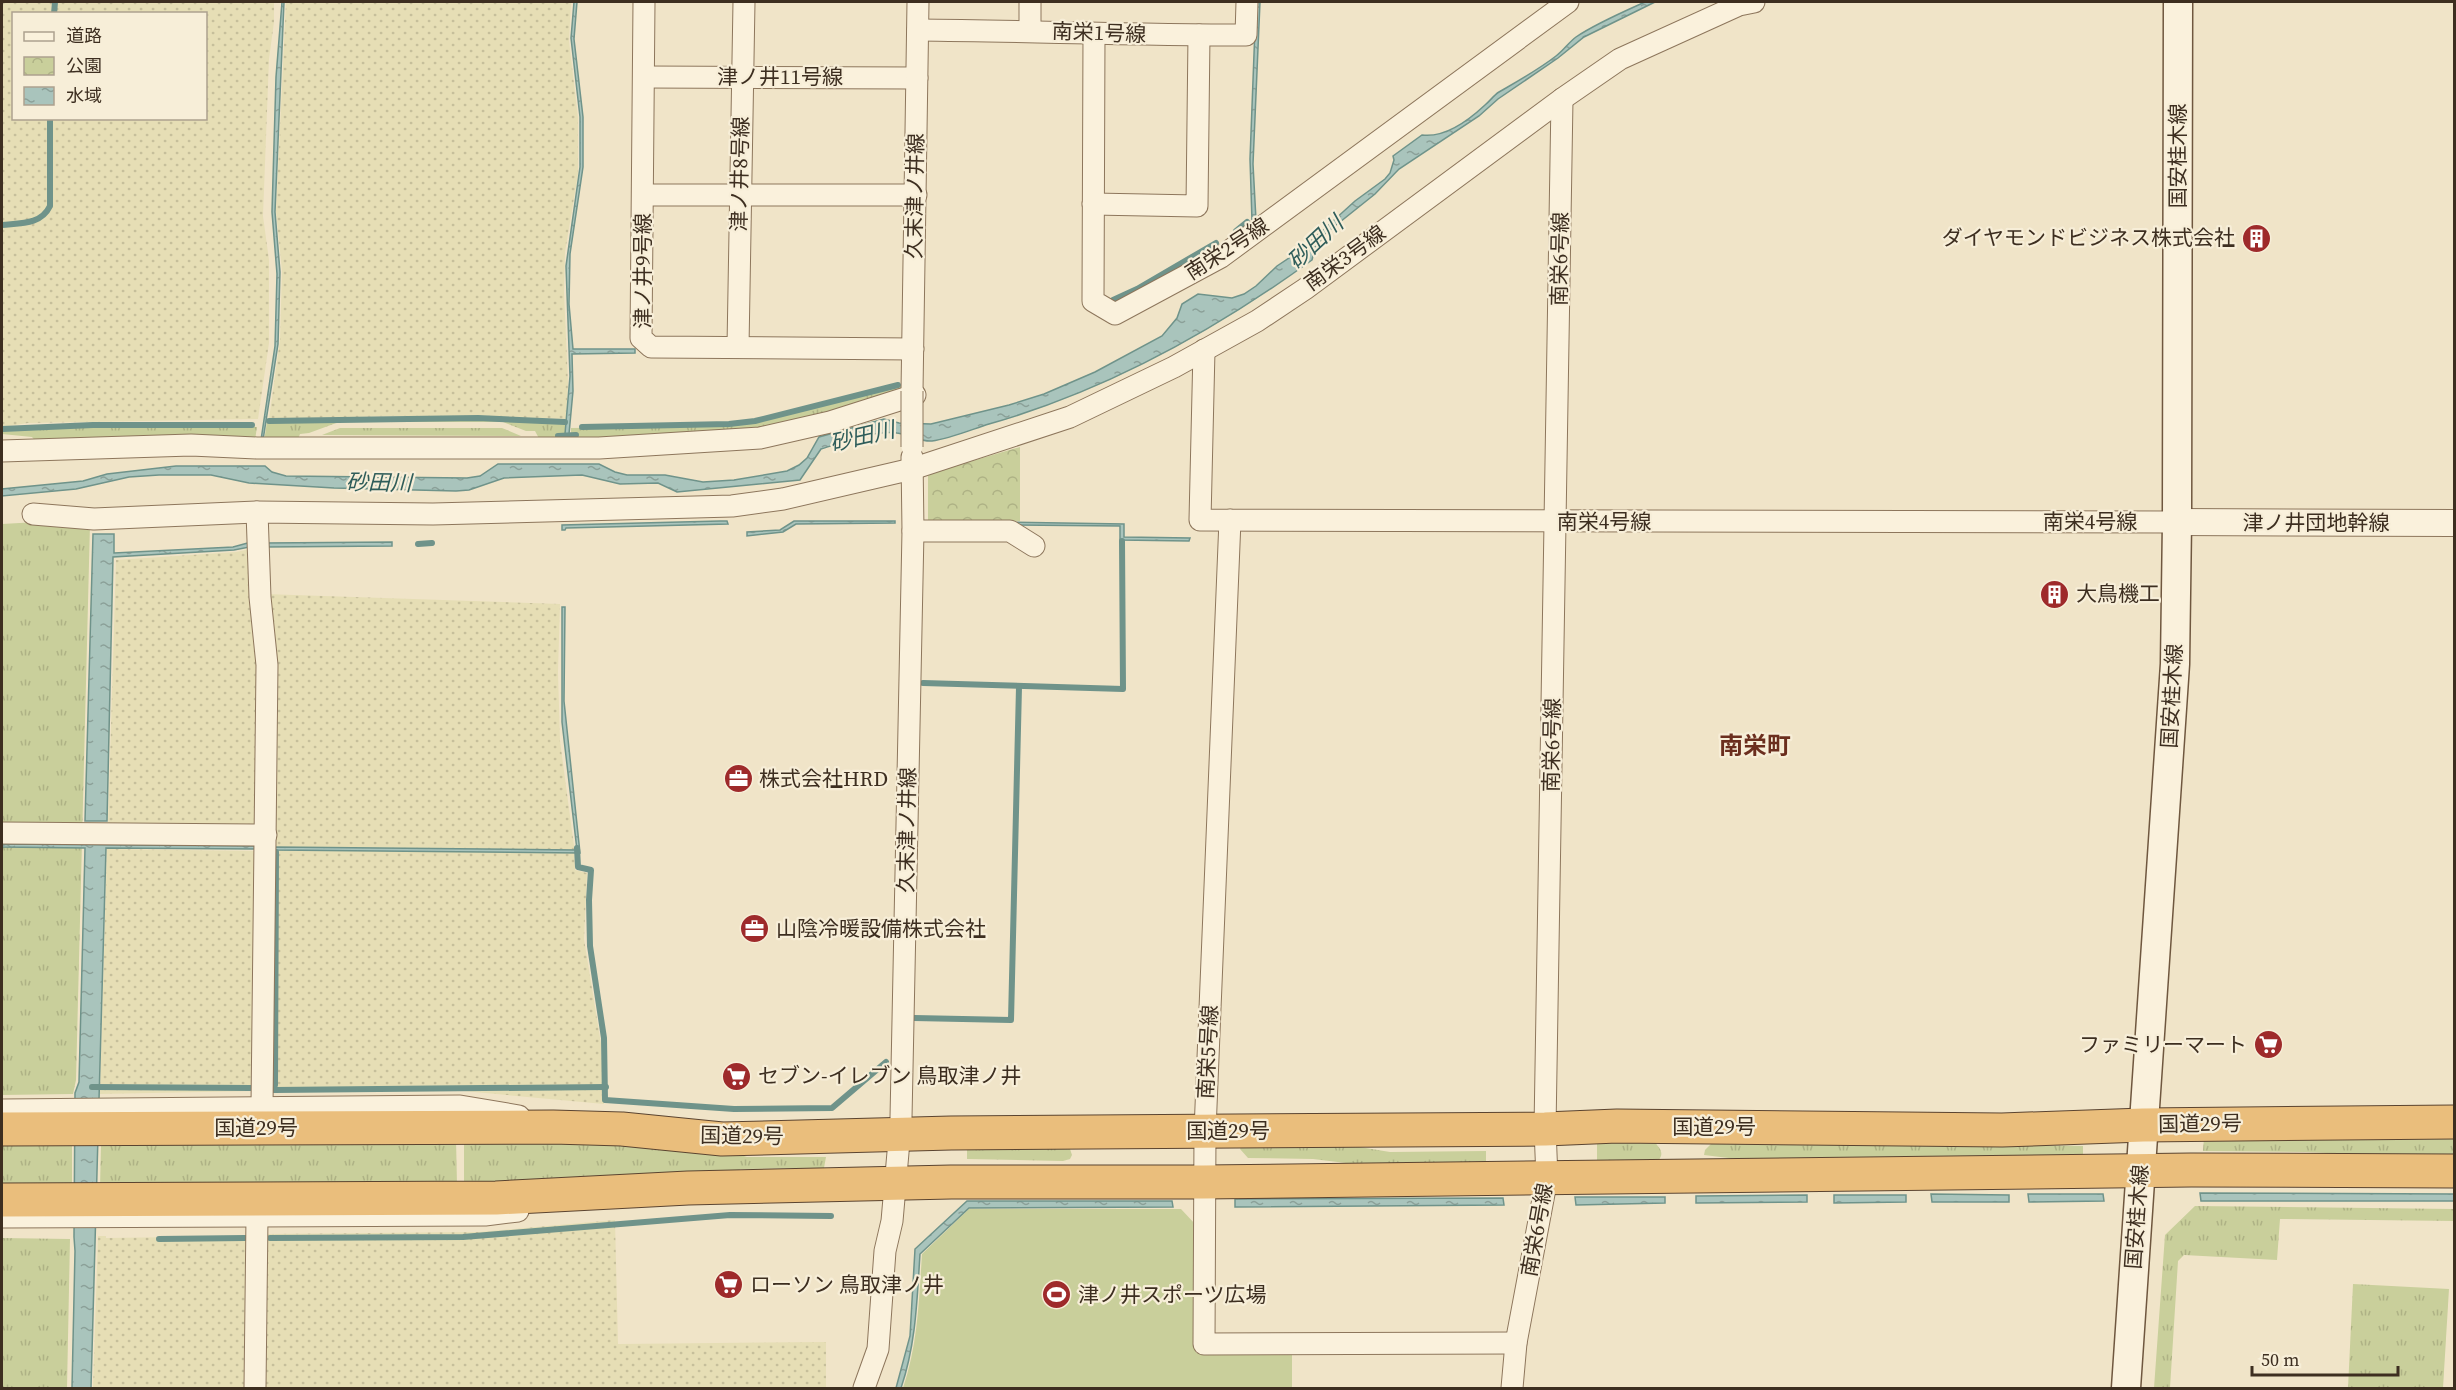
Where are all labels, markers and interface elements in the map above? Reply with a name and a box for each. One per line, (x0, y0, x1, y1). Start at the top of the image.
legend (12, 12, 207, 120)
street label: 南栄1号線 (1051, 16, 1147, 49)
text: 道路 (66, 23, 102, 48)
text: 公園 (66, 53, 102, 78)
street label: 津ノ井11号線 (717, 62, 843, 91)
text: 水域 (66, 83, 102, 108)
street label: 国安桂木線 (2163, 104, 2192, 209)
street label: 津ノ井8号線 (724, 116, 755, 232)
street label: 久末津ノ井線 (899, 133, 930, 259)
water label: 砂田川 (1281, 207, 1351, 275)
street label: 南栄2号線 (1179, 211, 1274, 286)
street label: 南栄6号線 (1544, 211, 1575, 306)
street label: 津ノ井9号線 (628, 213, 657, 329)
street label: 南栄3号線 (1298, 218, 1391, 297)
building icon: ダイヤモンドビジネス株式会社 (2240, 222, 2272, 254)
place label: ダイヤモンドビジネス株式会社 (1942, 223, 2235, 252)
water label: 砂田川 (826, 414, 899, 458)
water label: 砂田川 (346, 466, 414, 498)
street label: 南栄4号線 (1557, 507, 1651, 536)
street label: 南栄4号線 (2043, 507, 2137, 536)
street label: 津ノ井団地幹線 (2243, 508, 2390, 537)
building icon: 大鳥機工 (2039, 578, 2071, 610)
place label: 大鳥機工 (2076, 579, 2160, 608)
street label: 国安桂木線 (2154, 643, 2189, 749)
street label: 南栄6号線 (1536, 697, 1567, 792)
district label: 南栄町 (1719, 729, 1791, 762)
office icon: 株式会社HRD (722, 763, 754, 795)
place label: 株式会社HRD (759, 764, 888, 793)
street label: 久末津ノ井線 (891, 767, 922, 893)
office icon: 山陰冷暖設備株式会社 (739, 913, 771, 945)
place label: 山陰冷暖設備株式会社 (776, 914, 986, 943)
street label: 南栄5号線 (1191, 1004, 1224, 1100)
supermarket icon: ファミリーマート (2252, 1029, 2284, 1061)
place label: ファミリーマート (2079, 1030, 2247, 1059)
supermarket icon: セブン-イレブン 鳥取津ノ井 (721, 1060, 753, 1092)
place label: セブン-イレブン 鳥取津ノ井 (758, 1061, 1021, 1090)
street label: 国道29号 (2158, 1108, 2242, 1139)
street label: 国道29号 (1672, 1112, 1756, 1141)
street label: 国道29号 (214, 1113, 298, 1142)
street label: 国道29号 (1186, 1116, 1270, 1145)
street label: 国道29号 (700, 1120, 784, 1151)
street label: 国安桂木線 (2118, 1164, 2155, 1270)
street label: 南栄6号線 (1514, 1181, 1559, 1279)
supermarket icon: ローソン 鳥取津ノ井 (713, 1269, 745, 1301)
place label: ローソン 鳥取津ノ井 (750, 1270, 944, 1299)
sports icon: 津ノ井スポーツ広場 (1041, 1279, 1073, 1311)
place label: 津ノ井スポーツ広場 (1078, 1280, 1267, 1309)
scale bar (2252, 1339, 2398, 1377)
text: 50 m (2261, 1347, 2299, 1372)

